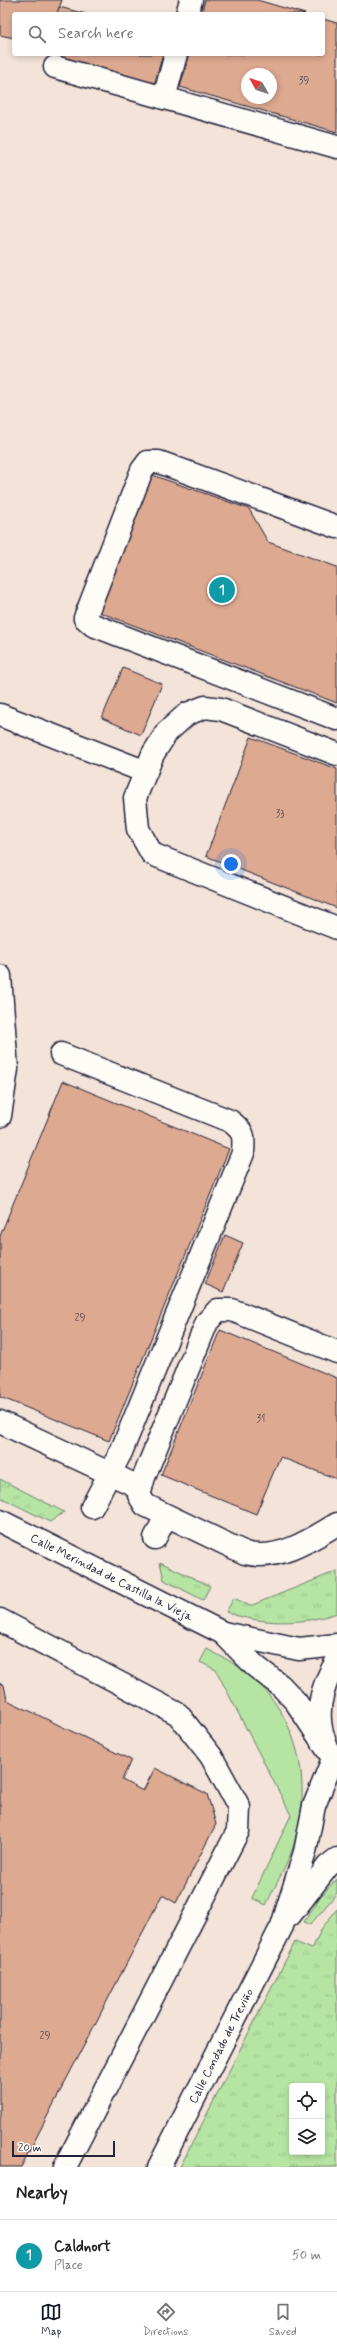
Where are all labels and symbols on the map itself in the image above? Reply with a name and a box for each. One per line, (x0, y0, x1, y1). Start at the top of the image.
north arrow (241, 68, 277, 104)
house number: 39 (299, 75, 309, 88)
pin: 1 (209, 575, 235, 605)
house number: 33 (276, 808, 284, 821)
your location (221, 854, 241, 874)
house number: 29 (75, 1312, 85, 1325)
house number: 31 (257, 1413, 265, 1426)
street label: Calle Merindad de Castilla la Vieja (27, 1530, 196, 1626)
street label: Calle Condado de Treviño (186, 1986, 258, 2107)
house number: 29 (40, 2030, 50, 2043)
scale bar (12, 2139, 115, 2158)

